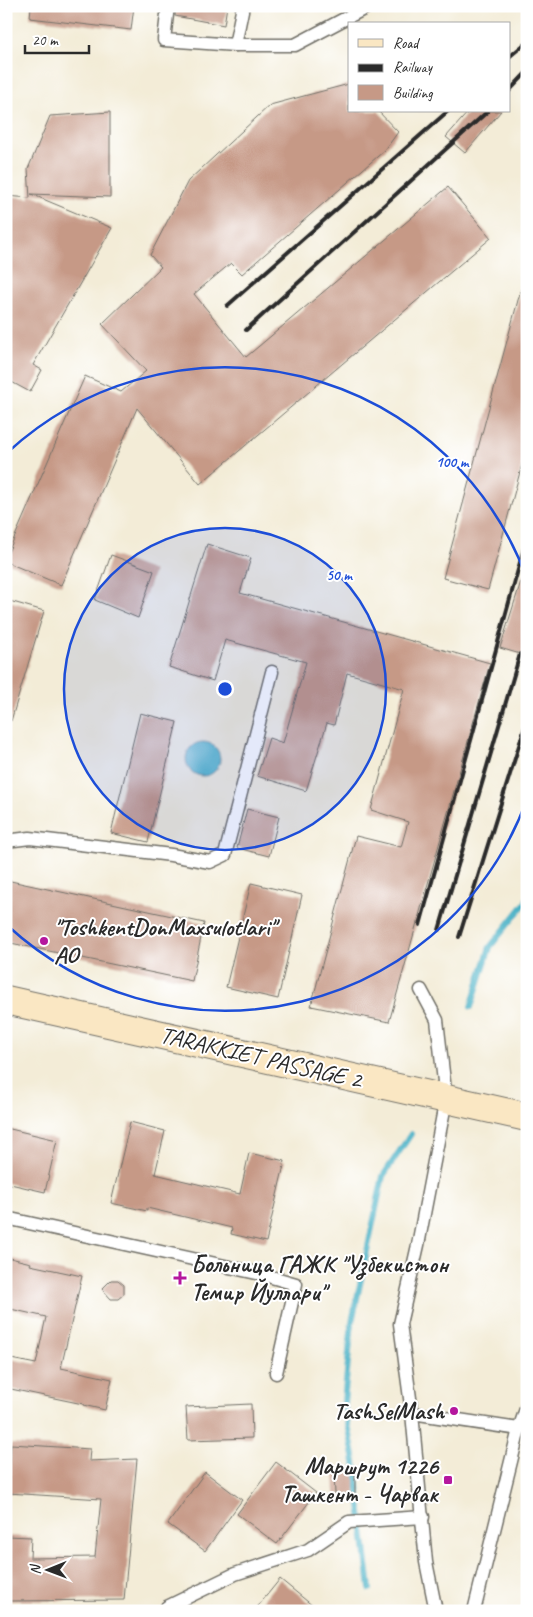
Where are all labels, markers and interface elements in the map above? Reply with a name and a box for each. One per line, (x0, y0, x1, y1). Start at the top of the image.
scale bar (25, 22, 89, 54)
legend (348, 22, 510, 112)
text: 20 m (32, 31, 59, 50)
text: Road (393, 34, 420, 53)
text: Railway (393, 58, 434, 77)
text: Building (393, 84, 433, 103)
text: 100 m (436, 453, 470, 472)
text: 50 m (326, 566, 353, 585)
centre of rings (216, 680, 234, 698)
place label: "ToshkentDonMaxsulotlari" AO (54, 912, 280, 970)
marker: "ToshkentDonMaxsulotlari" AO (38, 935, 50, 947)
street label: TARAKKIET PASSAGE 2 (157, 1019, 367, 1095)
place label: Больница ГАЖК "Узбекистон Темир Йуллари" (191, 1249, 450, 1307)
marker: Больница ГАЖК "Узбекистон Темир Йуллари" (173, 1271, 187, 1285)
place label: TashSelМash (333, 1396, 445, 1426)
marker: TashSelМash (448, 1405, 460, 1417)
place label: Маршрут 1226 Ташкент - Чарвак (281, 1451, 440, 1509)
marker: Маршрут 1226 Ташкент - Чарвак (442, 1474, 454, 1486)
north arrow (22, 1544, 72, 1594)
text: N (27, 1563, 44, 1575)

